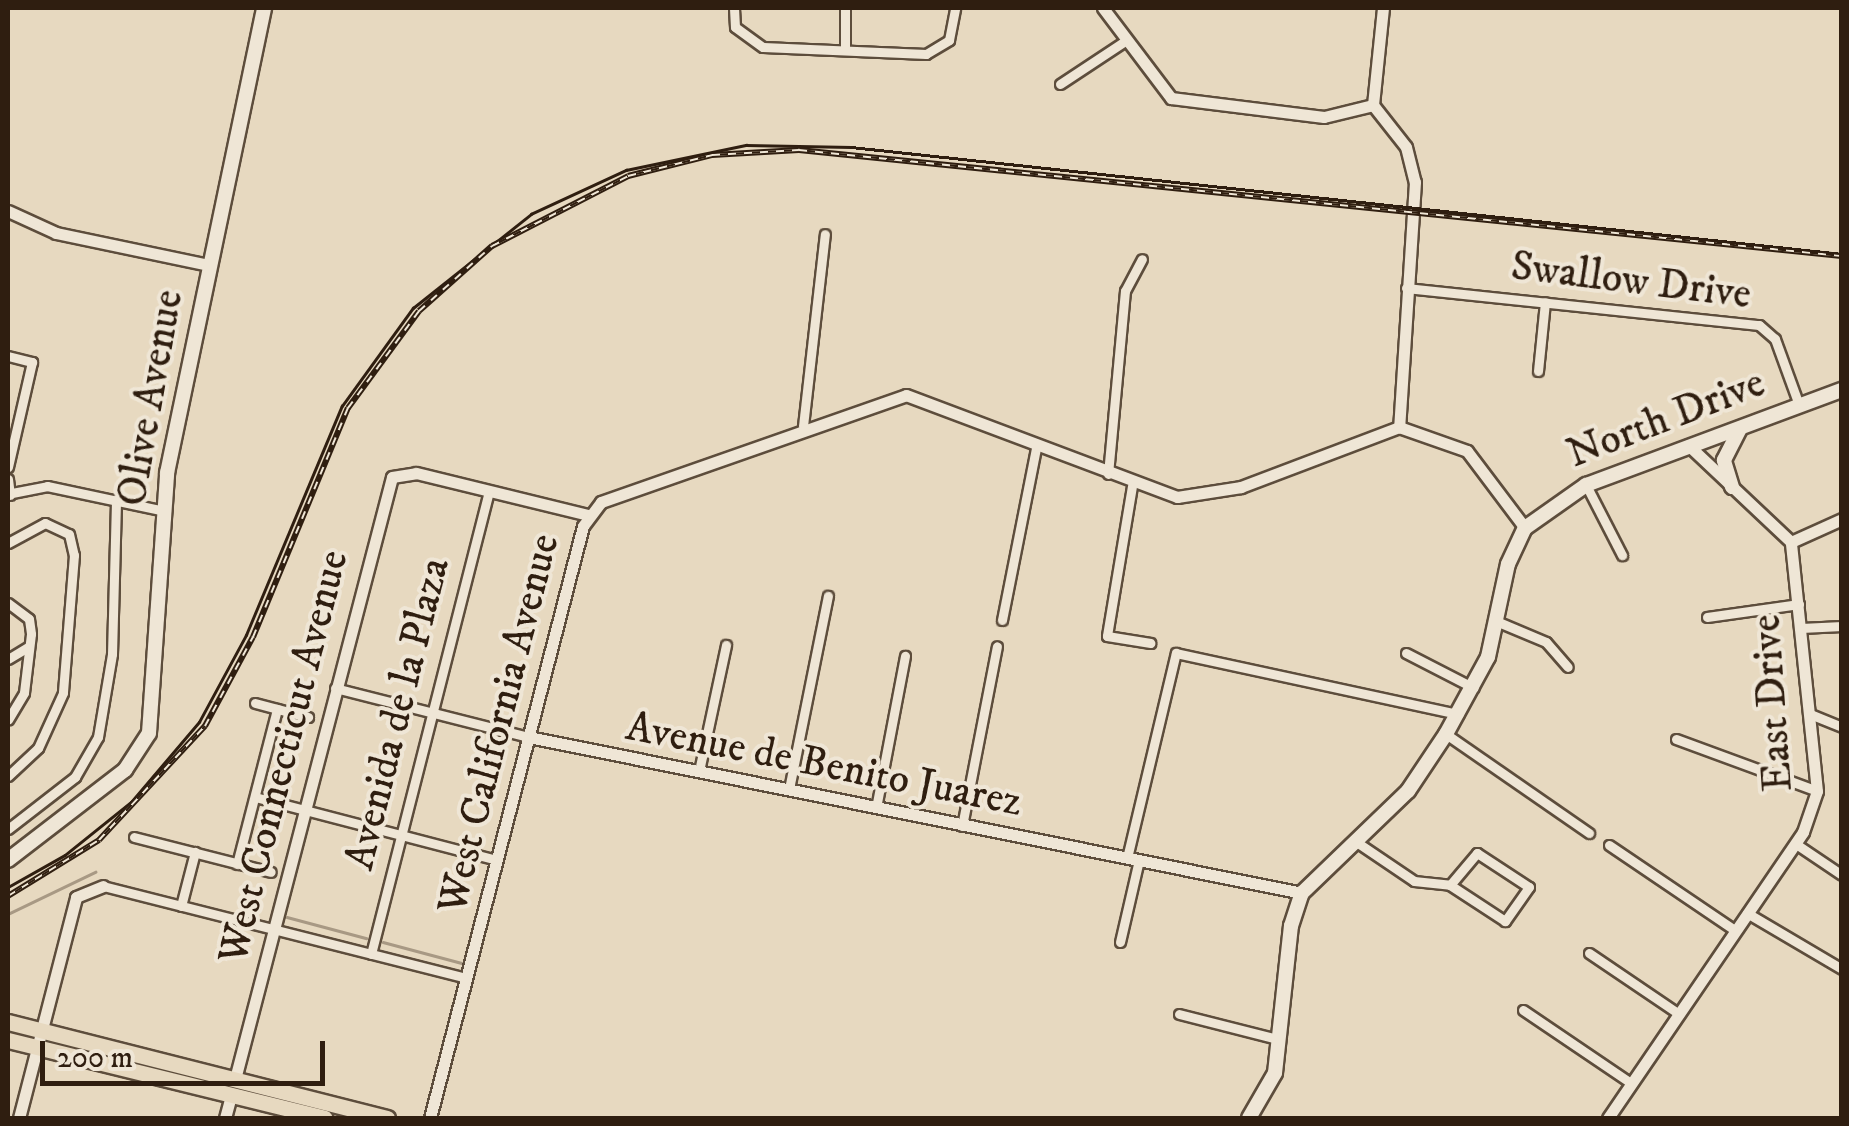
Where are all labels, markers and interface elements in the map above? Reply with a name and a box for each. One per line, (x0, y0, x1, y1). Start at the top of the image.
street label: Swallow Drive (1508, 241, 1754, 321)
street label: Olive Avenue (107, 286, 195, 510)
street label: North Drive (1560, 358, 1772, 480)
street label: West California Avenue (427, 529, 571, 919)
street label: West Connecticut Avenue (208, 545, 360, 969)
street label: Avenida de la Plaza (335, 553, 461, 875)
street label: East Drive (1742, 613, 1804, 793)
street label: Avenue de Benito Juarez (622, 702, 1026, 828)
scale bar (45, 1021, 330, 1083)
text: 200 m (57, 1040, 133, 1077)

